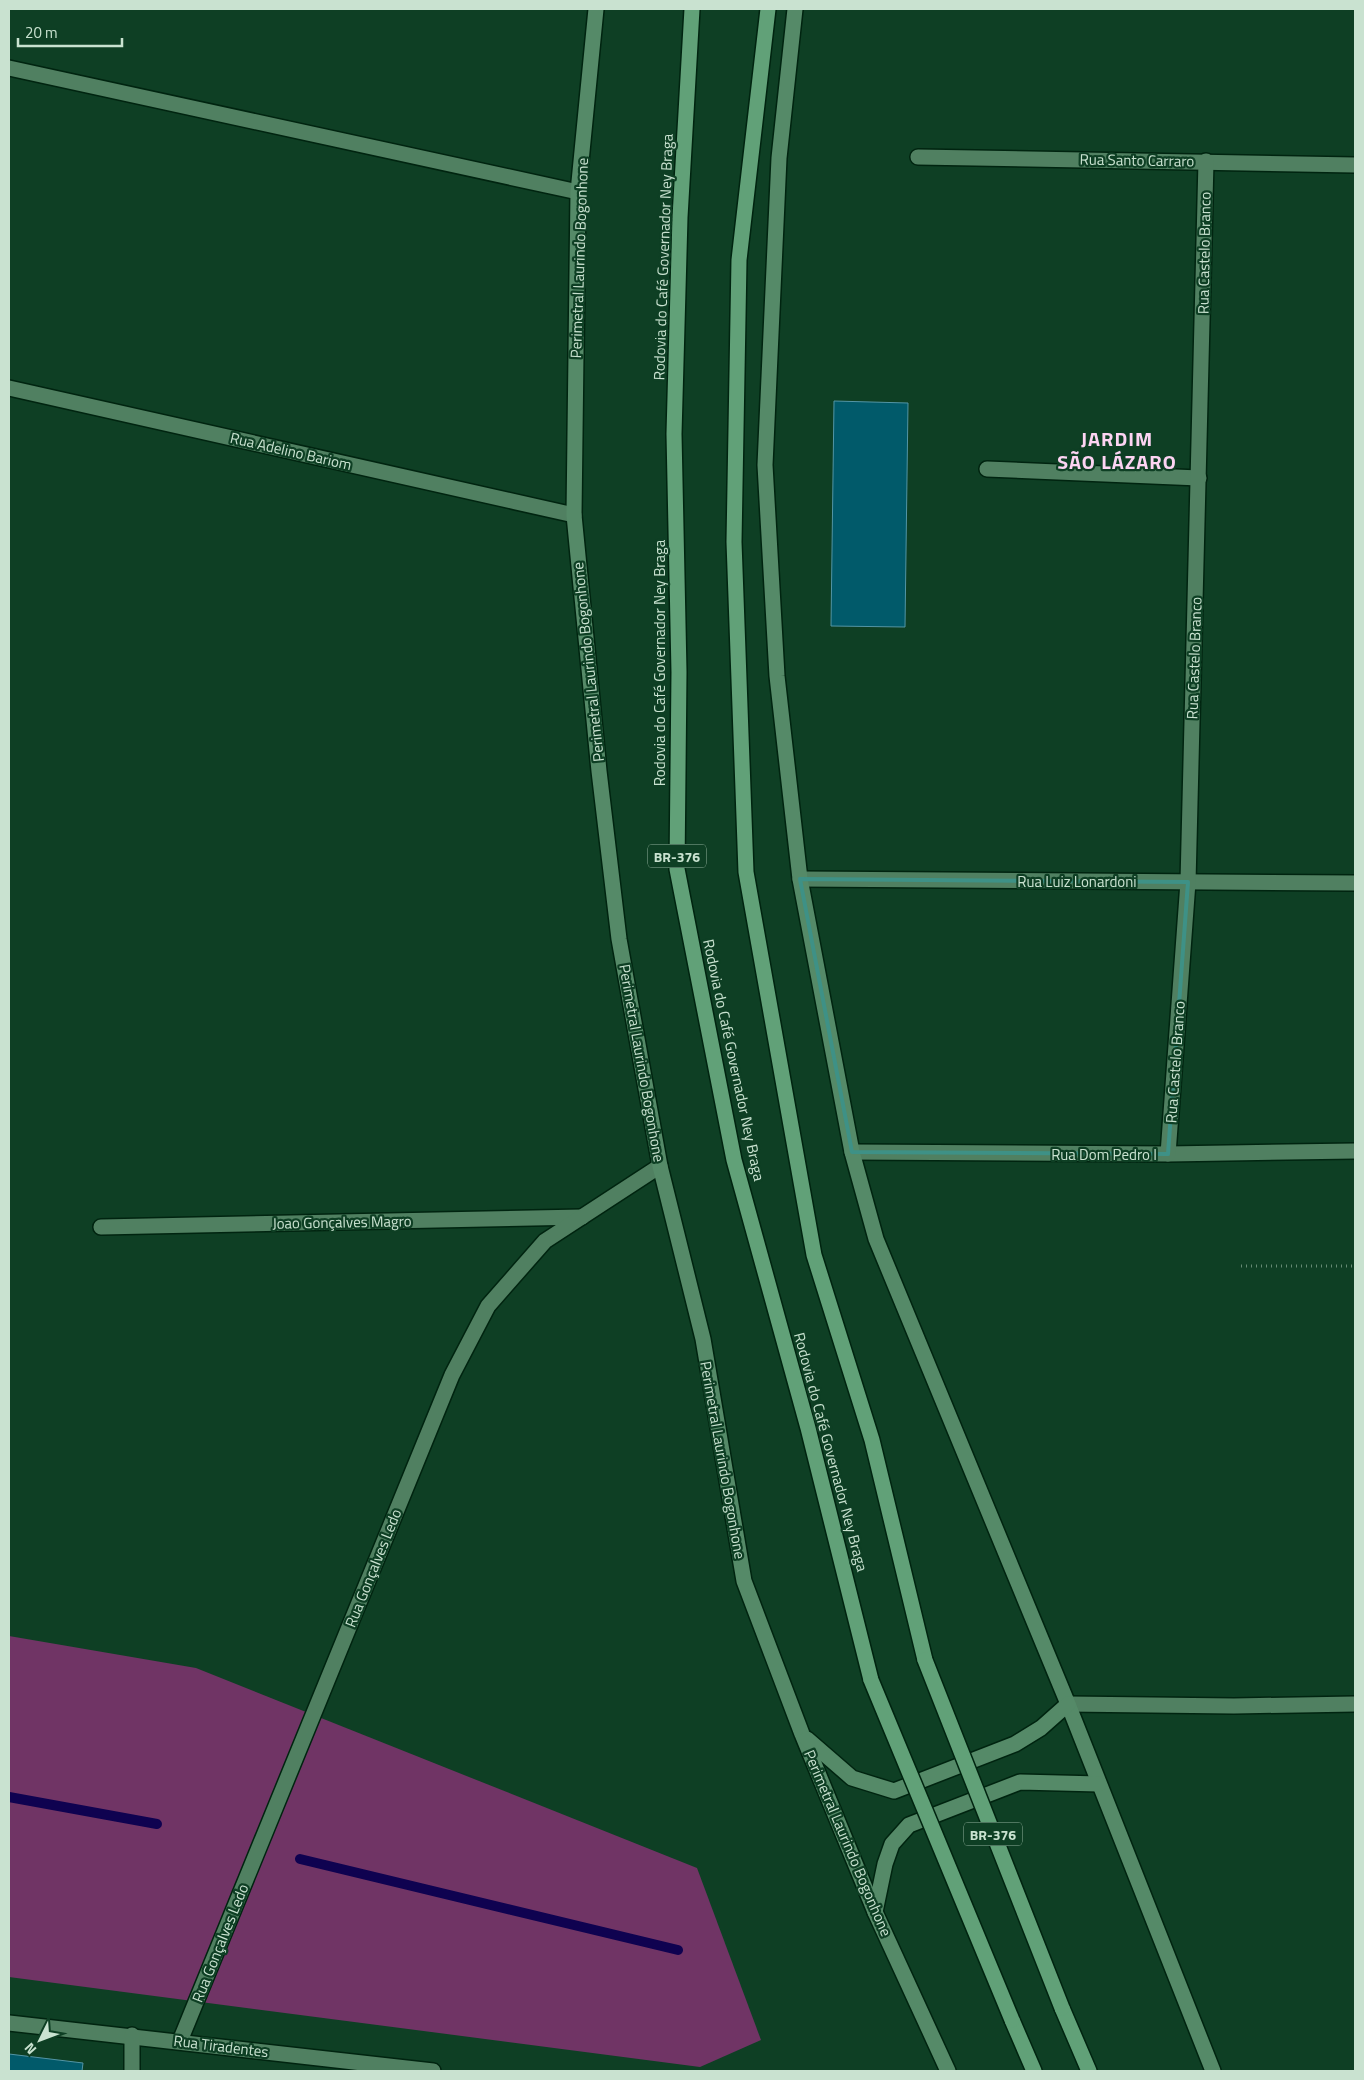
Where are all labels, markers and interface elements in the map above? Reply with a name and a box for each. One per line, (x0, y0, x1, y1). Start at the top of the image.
scale bar (18, 15, 121, 47)
text: 20 m (25, 21, 58, 44)
street label: Rodovia do Café Governador Ney Braga (647, 133, 679, 381)
street label: Rua Santo Carraro (1079, 148, 1195, 172)
street label: Perimetral Laurindo Bogonhone (564, 157, 594, 359)
street label: Rua Castelo Branco (1191, 191, 1217, 314)
district label: JARDIM SÃO LÁZARO (1057, 423, 1177, 477)
street label: Rua Adelino Bariom (228, 426, 354, 476)
street label: Rodovia do Café Governador Ney Braga (648, 539, 671, 786)
street label: Perimetral Laurindo Bogonhone (566, 561, 610, 763)
street label: Rua Castelo Branco (1180, 596, 1208, 720)
road number: BR-376 (648, 844, 706, 868)
street label: Rua Luiz Lonardoni (1017, 870, 1137, 893)
street label: Rodovia do Café Governador Ney Braga (697, 937, 771, 1183)
street label: Perimetral Laurindo Bogonhone (613, 962, 671, 1164)
street label: Rua Castelo Branco (1159, 1000, 1191, 1124)
street label: Rua Dom Pedro I (1051, 1143, 1157, 1166)
street label: Joao Gonçalves Magro (272, 1209, 412, 1235)
street label: Rodovia do Café Governador Ney Braga (788, 1330, 874, 1575)
street label: Perimetral Laurindo Bogonhone (694, 1359, 752, 1561)
street label: Rua Gonçalves Ledo (339, 1505, 407, 1631)
street label: Perimetral Laurindo Bogonhone (798, 1746, 898, 1940)
road number: BR-376 (964, 1822, 1022, 1846)
street label: Rua Gonçalves Ledo (186, 1880, 254, 2006)
north arrow (15, 2015, 65, 2065)
street label: Rua Tiradentes (172, 2029, 270, 2063)
text: N (19, 2038, 41, 2060)

